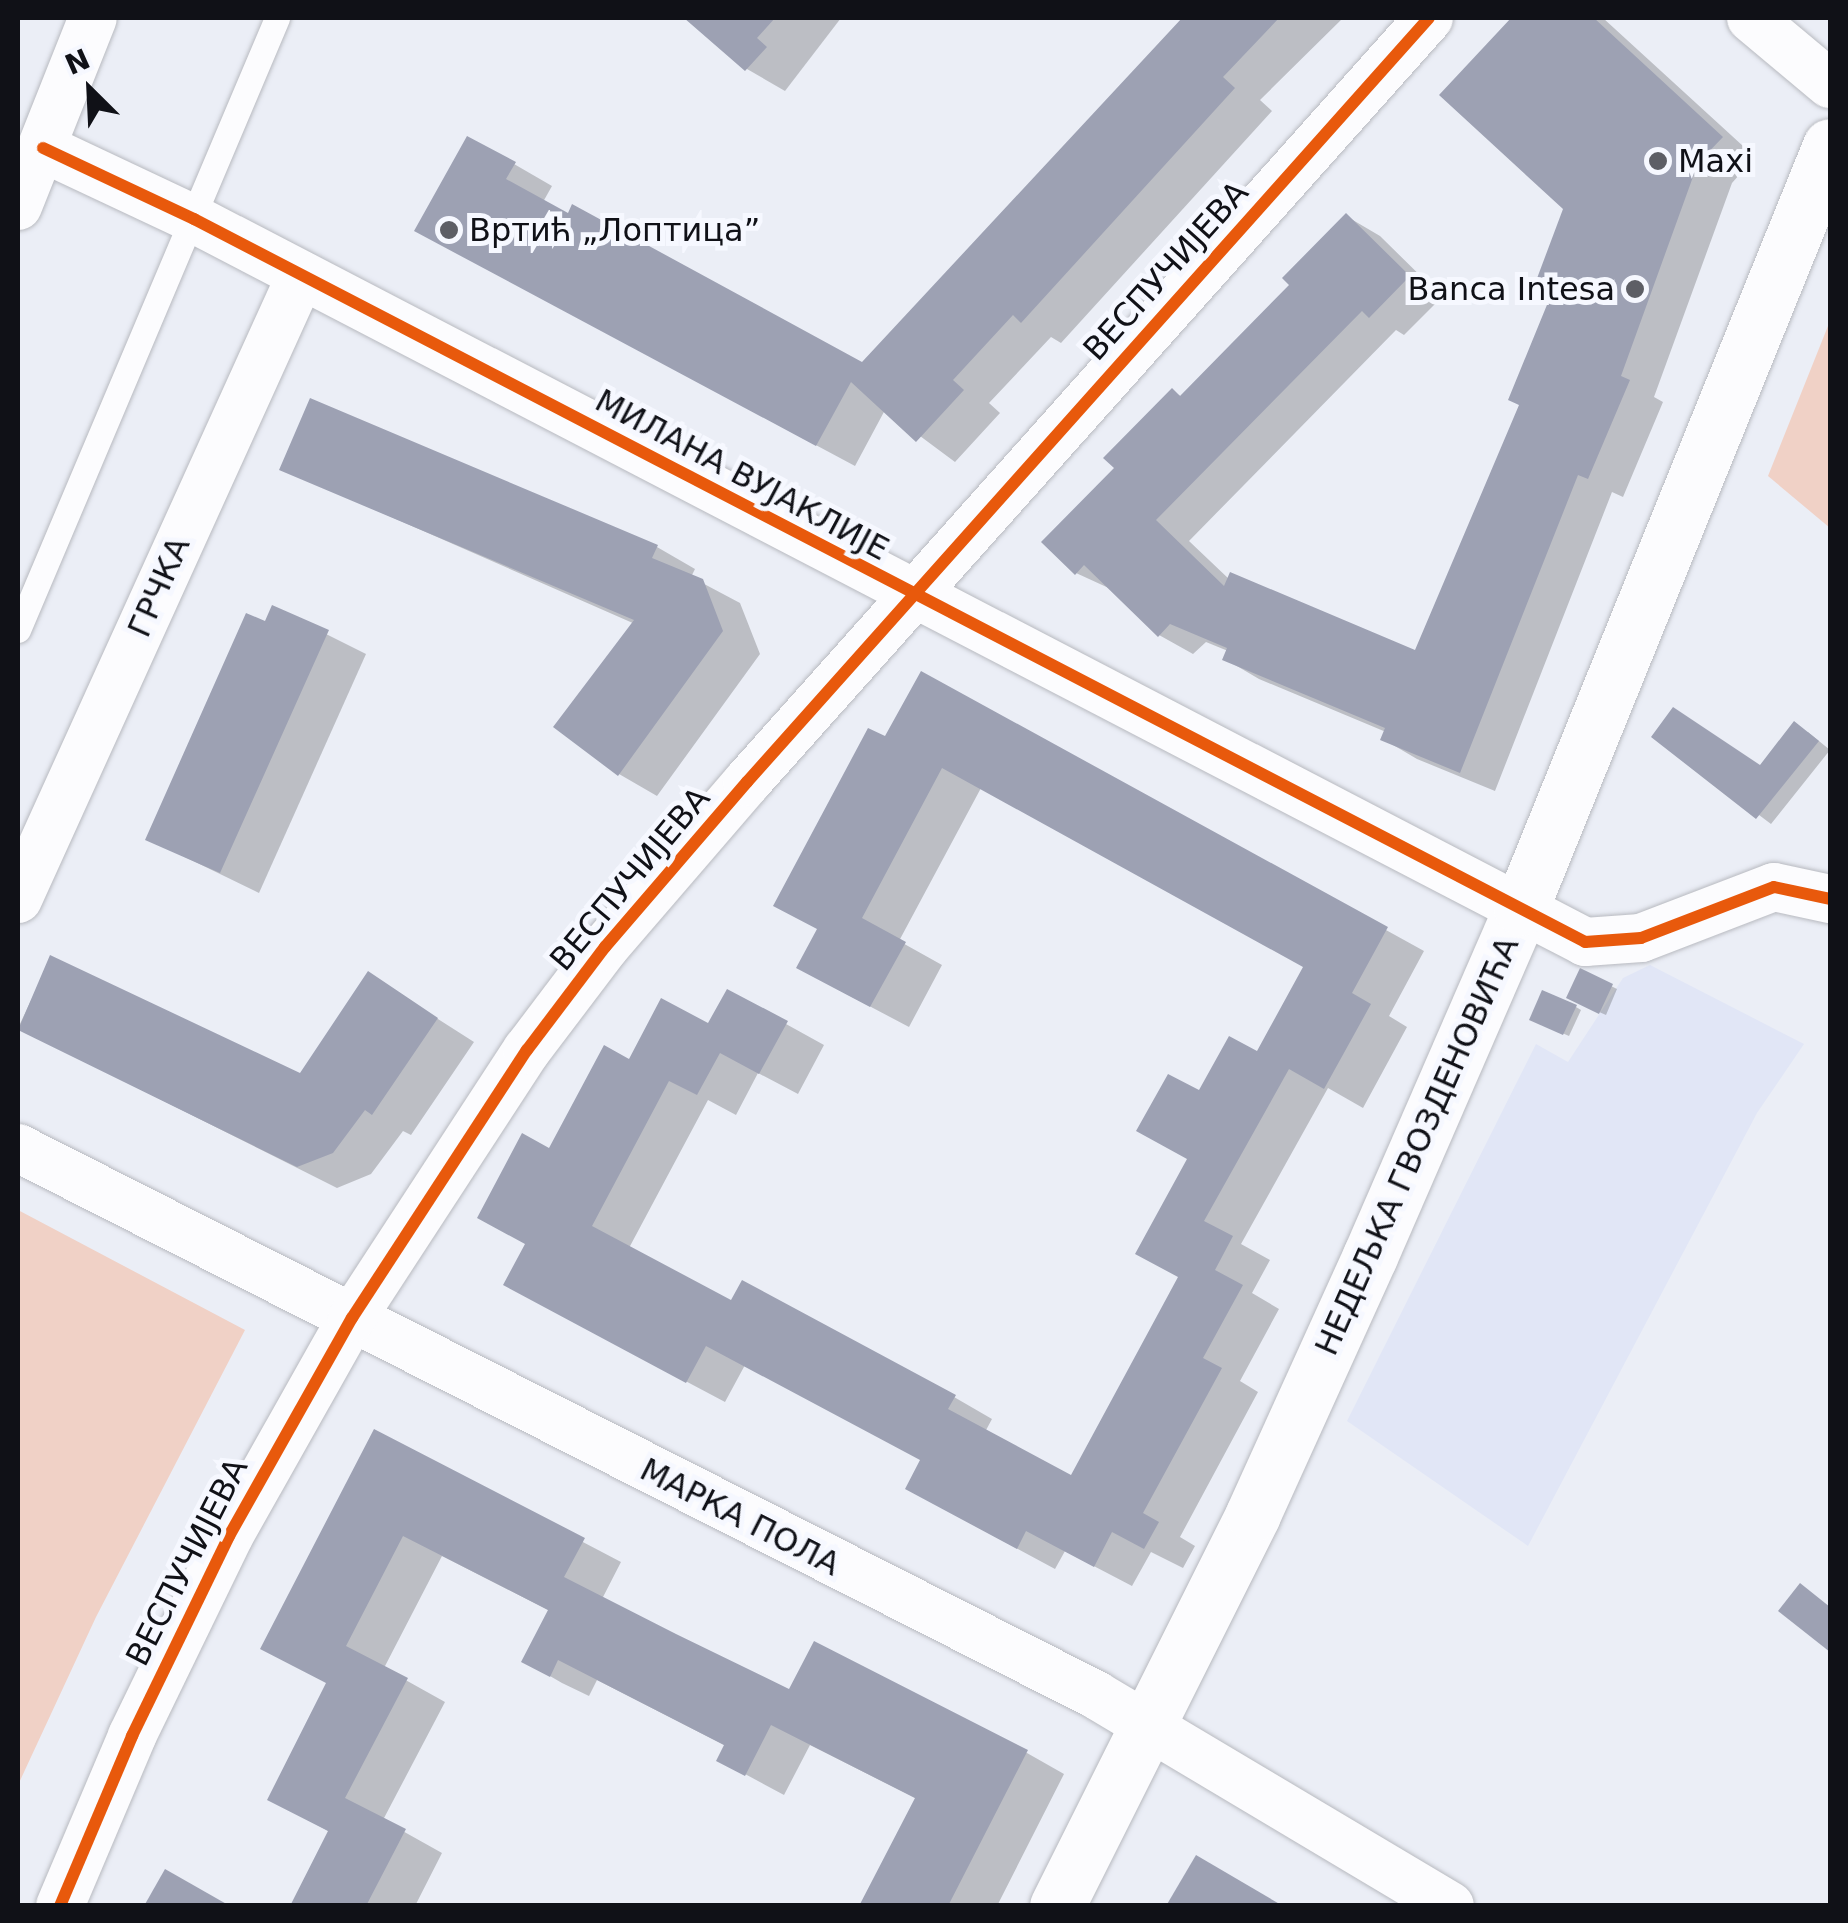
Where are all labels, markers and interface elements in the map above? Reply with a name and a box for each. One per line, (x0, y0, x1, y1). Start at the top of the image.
north arrow (40, 40, 140, 140)
text: N (60, 42, 95, 82)
place label: Maxi (1678, 142, 1753, 180)
marker: Maxi (1647, 150, 1669, 172)
street label: ВЕСПУЧИЈЕВА (1076, 174, 1256, 368)
place label: Вртић „Лоптица” (469, 211, 760, 249)
marker: Вртић „Лоптица” (438, 219, 460, 241)
place label: Banca Intesa (1408, 270, 1615, 308)
marker: Banca Intesa (1624, 278, 1646, 300)
street label: МИЛАНА ВУЈАКЛИЈЕ (589, 381, 895, 569)
street label: ГРЧКА (120, 531, 198, 643)
street label: ВЕСПУЧИЈЕВА (542, 780, 718, 978)
street label: НЕДЕЉКА ГВОЗДЕНОВИЋА (1307, 931, 1527, 1361)
street label: МАРКА ПОЛА (634, 1450, 846, 1584)
street label: ВЕСПУЧИЈЕВА (118, 1452, 256, 1672)

